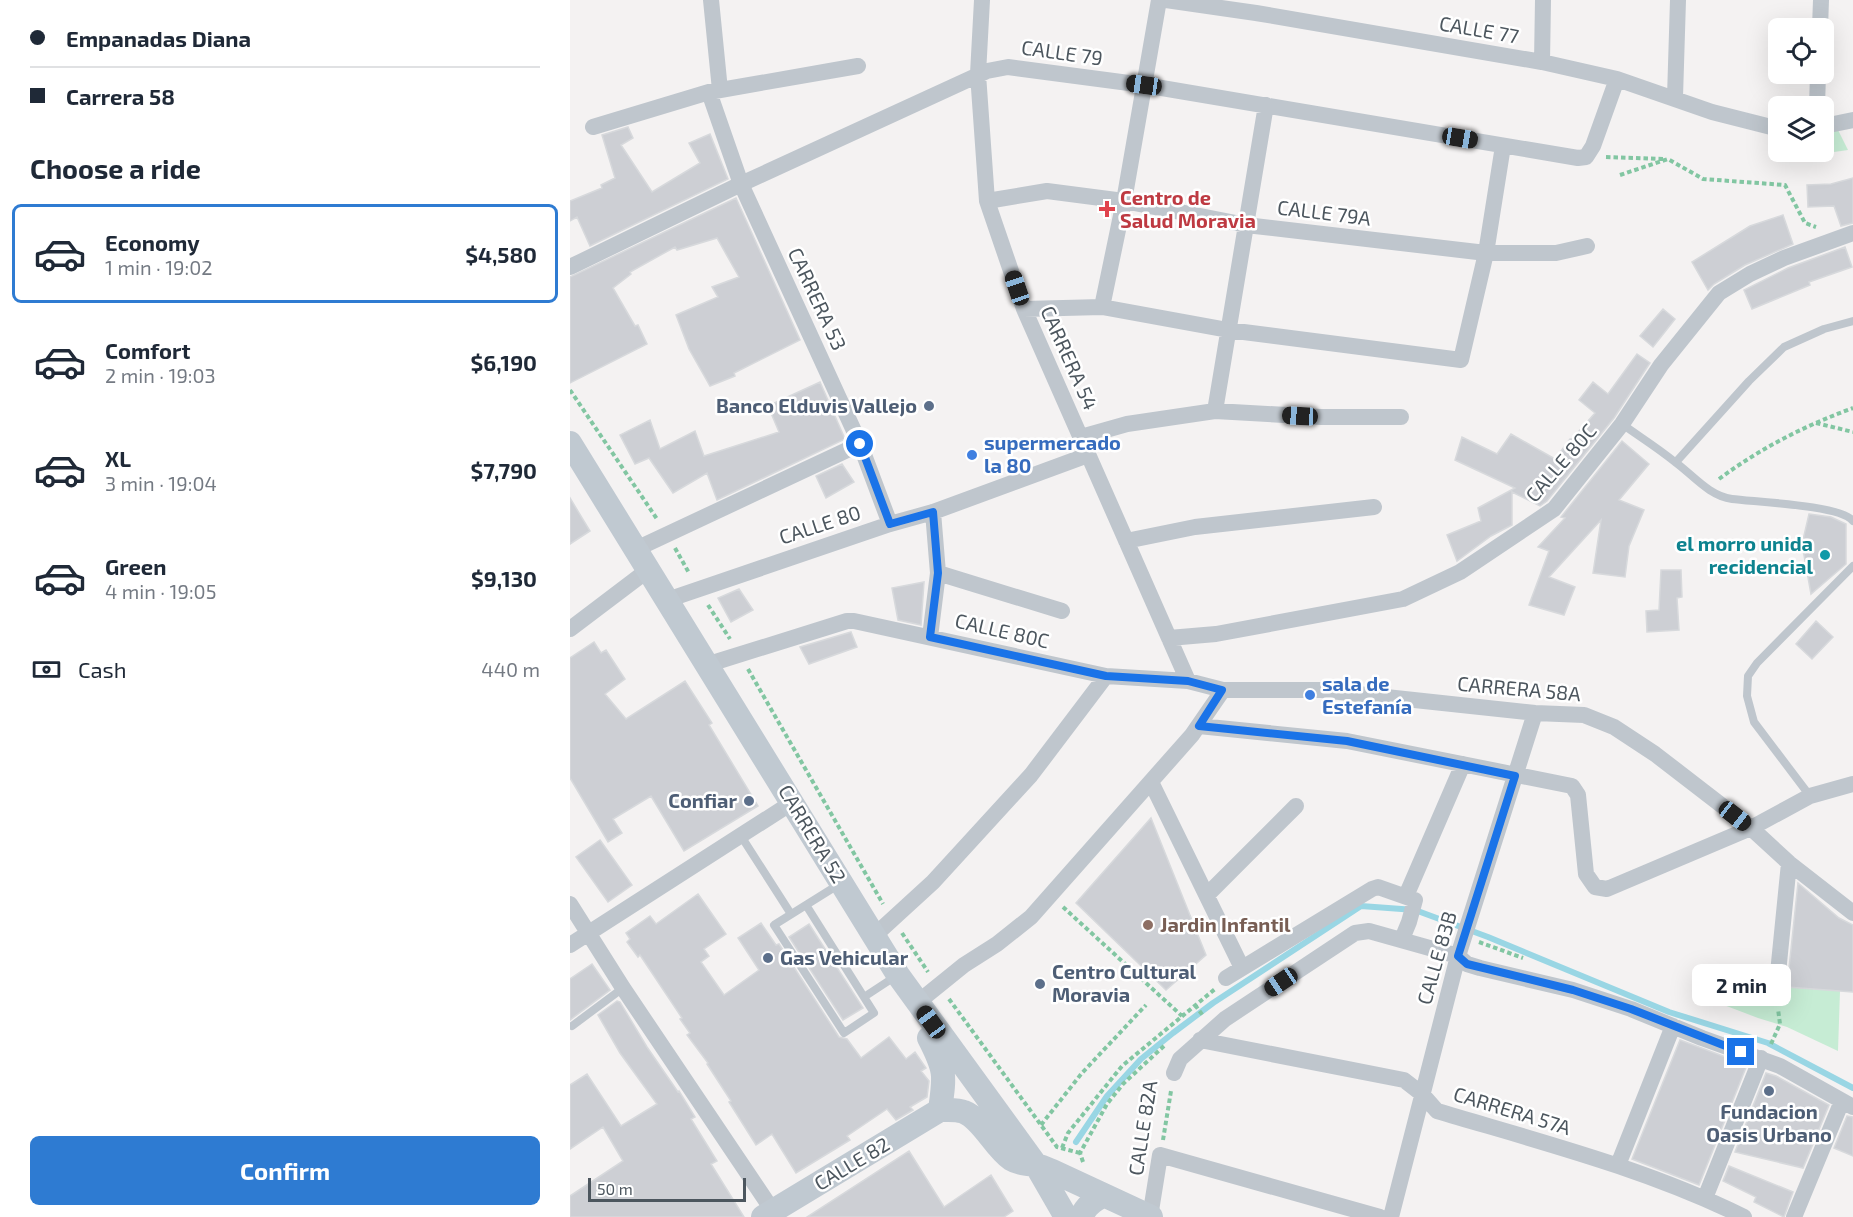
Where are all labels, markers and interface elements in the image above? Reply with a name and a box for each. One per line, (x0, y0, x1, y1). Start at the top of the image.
street label: CALLE 77 (1437, 10, 1521, 48)
map controls (1768, 18, 1834, 162)
button: locate (1768, 18, 1834, 84)
text: Empanadas Diana (66, 25, 251, 51)
street label: CALLE 79 (1020, 34, 1104, 70)
car (1125, 74, 1163, 96)
text: Carrera 58 (66, 83, 175, 109)
button: layers (1768, 96, 1834, 162)
car (1441, 126, 1479, 150)
text: Choose a ride (30, 152, 201, 184)
place label: Centro de Salud Moravia (1120, 185, 1256, 232)
street label: CALLE 79A (1276, 194, 1373, 230)
marker: Centro de Salud Moravia (1098, 200, 1116, 218)
icon: car (33, 227, 87, 281)
text: Economy (105, 229, 200, 255)
text: $4,580 (465, 241, 537, 267)
street label: CARRERA 53 (784, 243, 852, 354)
text: 1 min · 19:02 (105, 255, 213, 279)
car (1003, 268, 1031, 308)
street label: CARRERA 54 (1036, 302, 1104, 413)
icon: car (33, 335, 87, 389)
text: Comfort (105, 337, 190, 363)
text: $6,190 (471, 349, 537, 375)
text: 2 min · 19:03 (105, 363, 216, 387)
place label: Banco Elduvis Vallejo (716, 393, 917, 417)
marker: Banco Elduvis Vallejo (922, 399, 936, 413)
car (1282, 406, 1318, 426)
street label: CALLE 80C (1520, 418, 1601, 506)
route start (846, 430, 873, 457)
place label: supermercado la 80 (984, 430, 1121, 477)
icon: car (33, 443, 87, 497)
text: XL (105, 445, 131, 471)
marker: supermercado la 80 (965, 448, 979, 462)
text: $7,790 (470, 457, 537, 483)
text: 3 min · 19:04 (105, 471, 217, 495)
street label: CALLE 80 (776, 500, 863, 548)
place label: el morro unida recidencial (1676, 531, 1813, 578)
marker: el morro unida recidencial (1818, 548, 1832, 562)
icon: car (33, 551, 87, 605)
text: Green (105, 553, 167, 579)
text: $9,130 (471, 565, 537, 591)
text: 4 min · 19:05 (105, 579, 216, 603)
street label: CALLE 80C (953, 608, 1052, 652)
icon: cash (30, 653, 63, 686)
text: Cash (78, 656, 127, 682)
text: 440 m (481, 657, 540, 681)
place label: sala de Estefanía (1322, 671, 1412, 718)
street label: CARRERA 58A (1456, 671, 1582, 705)
marker: sala de Estefanía (1303, 688, 1317, 702)
street label: CARRERA 52 (774, 780, 852, 887)
place label: Confiar (668, 788, 737, 812)
marker: Confiar (742, 794, 756, 808)
car (1715, 798, 1755, 834)
street label: CALLE 83B (1411, 908, 1461, 1007)
place label: Jardin Infantil (1160, 912, 1291, 936)
marker: Jardin Infantil (1141, 918, 1155, 932)
place label: Gas Vehicular (780, 945, 909, 969)
marker: Gas Vehicular (761, 951, 775, 965)
place label: Centro Cultural Moravia (1052, 959, 1197, 1006)
car (1261, 964, 1301, 1000)
callout: 2 min (1692, 965, 1790, 1007)
text: 2 min (1716, 973, 1767, 997)
marker: Centro Cultural Moravia (1033, 977, 1047, 991)
car (913, 1002, 949, 1042)
route end (1727, 1038, 1754, 1065)
street label: CALLE 82A (1123, 1078, 1161, 1177)
street label: CARRERA 57A (1451, 1081, 1574, 1139)
marker: Fundacion Oasis Urbano (1762, 1084, 1776, 1098)
place label: Fundacion Oasis Urbano (1706, 1099, 1832, 1146)
street label: CALLE 82 (810, 1131, 893, 1195)
button: Confirm (30, 1136, 540, 1205)
scale bar (588, 1175, 746, 1202)
text: 50 m (597, 1179, 633, 1198)

